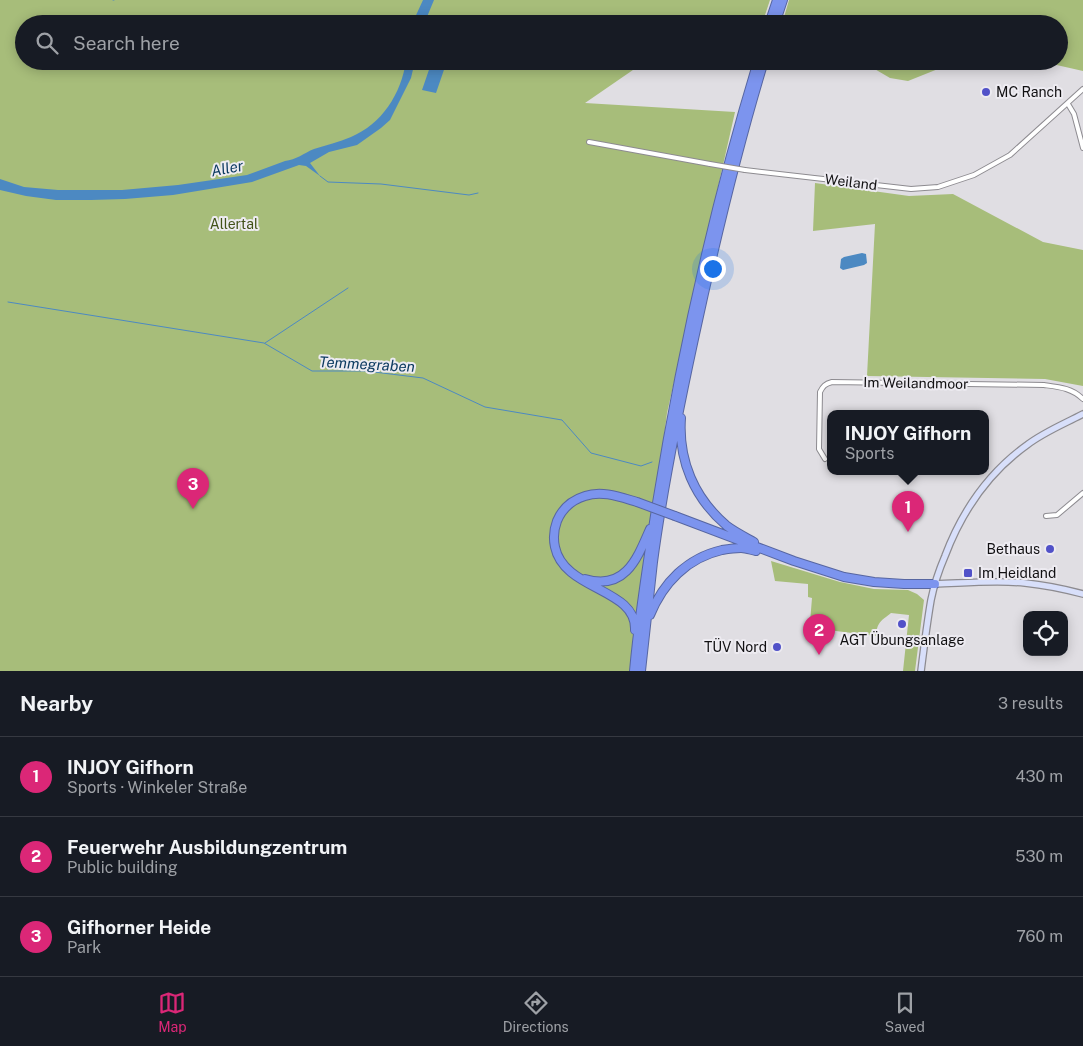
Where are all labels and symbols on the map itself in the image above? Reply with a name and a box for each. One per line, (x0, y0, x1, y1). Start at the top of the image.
place label: MC Ranch (996, 84, 1062, 100)
marker: MC Ranch (980, 86, 992, 98)
water label: Aller (209, 157, 245, 179)
street label: Weiland (824, 171, 878, 193)
park label: Allertal (210, 216, 258, 232)
your location (700, 256, 726, 282)
water label: Temmegraben (319, 353, 415, 375)
street label: Im Weilandmoor (863, 374, 969, 392)
pin: 3 (177, 468, 209, 509)
pin: 1 (892, 491, 924, 532)
place label: Bethaus (987, 541, 1040, 557)
marker: Bethaus (1044, 543, 1056, 555)
place label: Im Heidland (978, 565, 1056, 581)
marker: Im Heidland (962, 567, 974, 579)
pin: 2 (803, 614, 835, 655)
marker: AGT Übungsanlage (896, 618, 908, 630)
place label: AGT Übungsanlage (840, 630, 965, 648)
place label: TÜV Nord (704, 637, 767, 655)
marker: TÜV Nord (771, 641, 783, 653)

